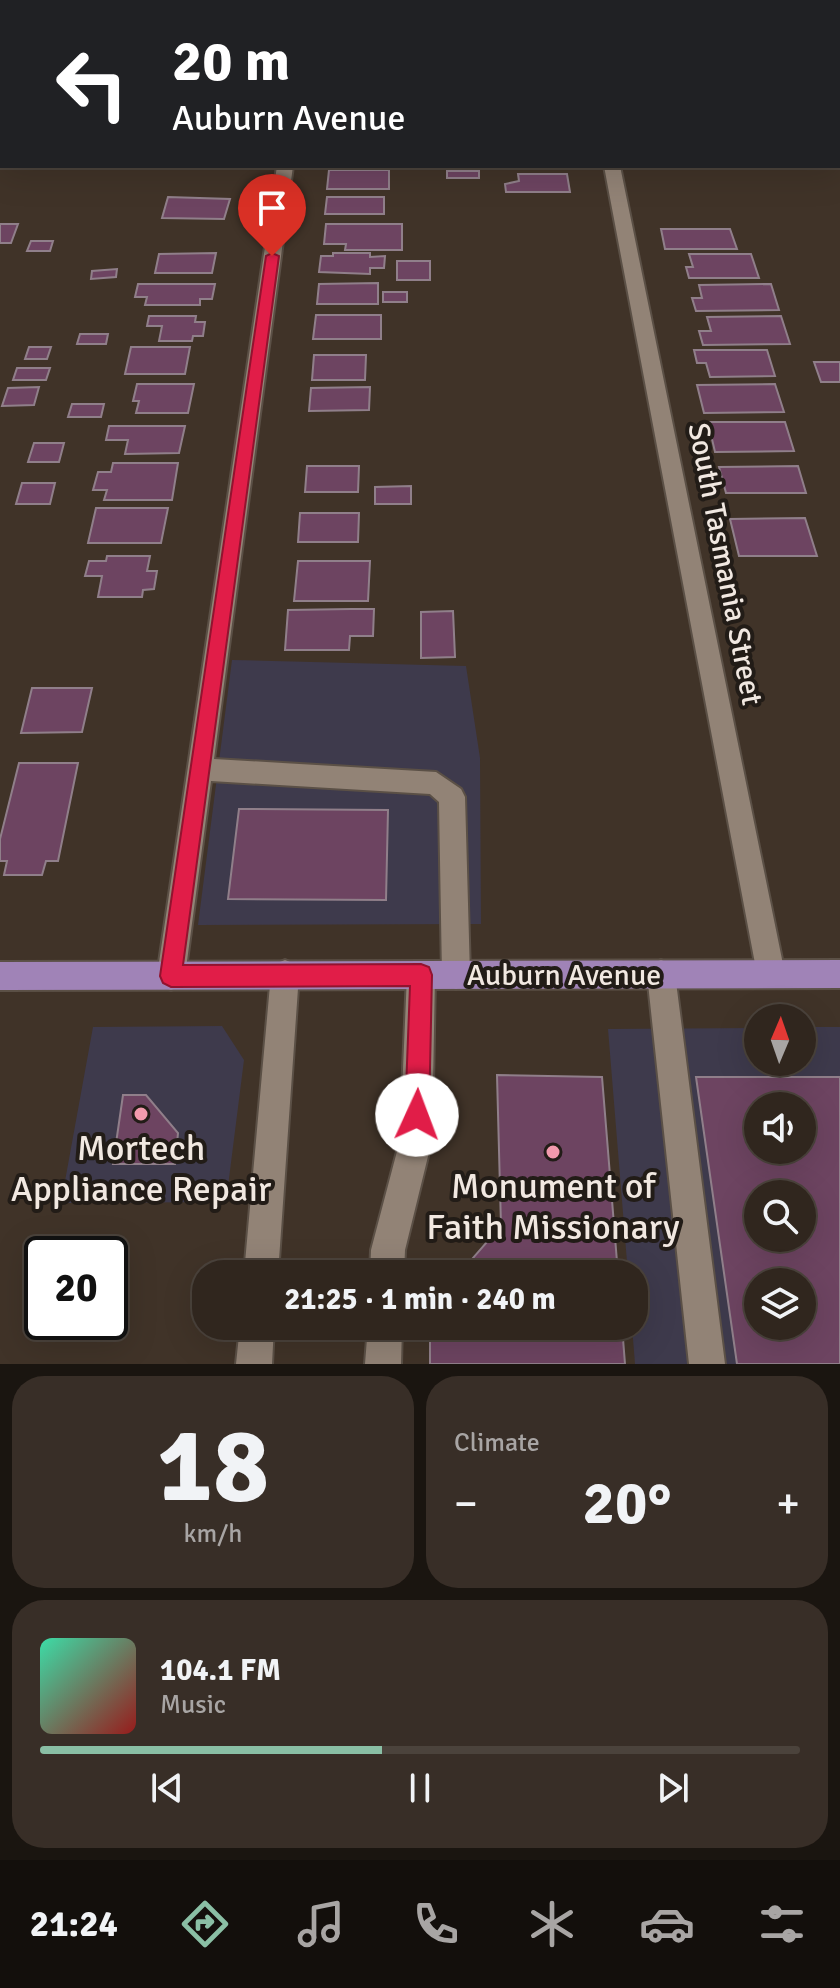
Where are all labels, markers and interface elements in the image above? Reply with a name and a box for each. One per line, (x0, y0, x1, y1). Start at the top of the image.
text: 20 m (172, 27, 290, 96)
icon: left (40, 32, 144, 136)
text: Auburn Avenue (172, 96, 405, 141)
pin (238, 174, 306, 256)
icon: arrive (250, 186, 294, 230)
street label: South Tasmania Street (679, 420, 771, 708)
street label: Auburn Avenue (467, 957, 661, 994)
north arrow (744, 1004, 816, 1076)
map controls (744, 1004, 816, 1340)
position arrow (375, 1073, 459, 1157)
button: sound (744, 1092, 816, 1164)
marker: Mortech Appliance Repair (132, 1105, 150, 1123)
place label: Mortech Appliance Repair (11, 1126, 272, 1212)
marker: Monument of Faith Missionary (544, 1143, 562, 1161)
place label: Monument of Faith Missionary (426, 1164, 680, 1250)
button: search (744, 1180, 816, 1252)
speed limit sign: 20 (24, 1236, 128, 1340)
button: layers (744, 1268, 816, 1340)
text: 21:25 · 1 min · 240 m (284, 1281, 556, 1318)
text: 18 (157, 1402, 269, 1530)
text: Climate (454, 1427, 540, 1459)
text: 20° (583, 1467, 671, 1541)
text: − (454, 1477, 478, 1531)
text: + (776, 1477, 800, 1531)
text: km/h (184, 1518, 242, 1550)
text: 104.1 FM (160, 1652, 281, 1689)
text: Music (160, 1689, 226, 1721)
icon: previous (145, 1766, 189, 1810)
icon: pause (398, 1766, 442, 1810)
icon: next (651, 1766, 695, 1810)
icon: directions (177, 1896, 233, 1952)
icon: music (293, 1896, 349, 1952)
icon: phone (408, 1896, 464, 1952)
icon: climate (524, 1896, 580, 1952)
icon: car (639, 1896, 695, 1952)
icon: filters (754, 1896, 810, 1952)
text: 21:24 (30, 1902, 118, 1947)

